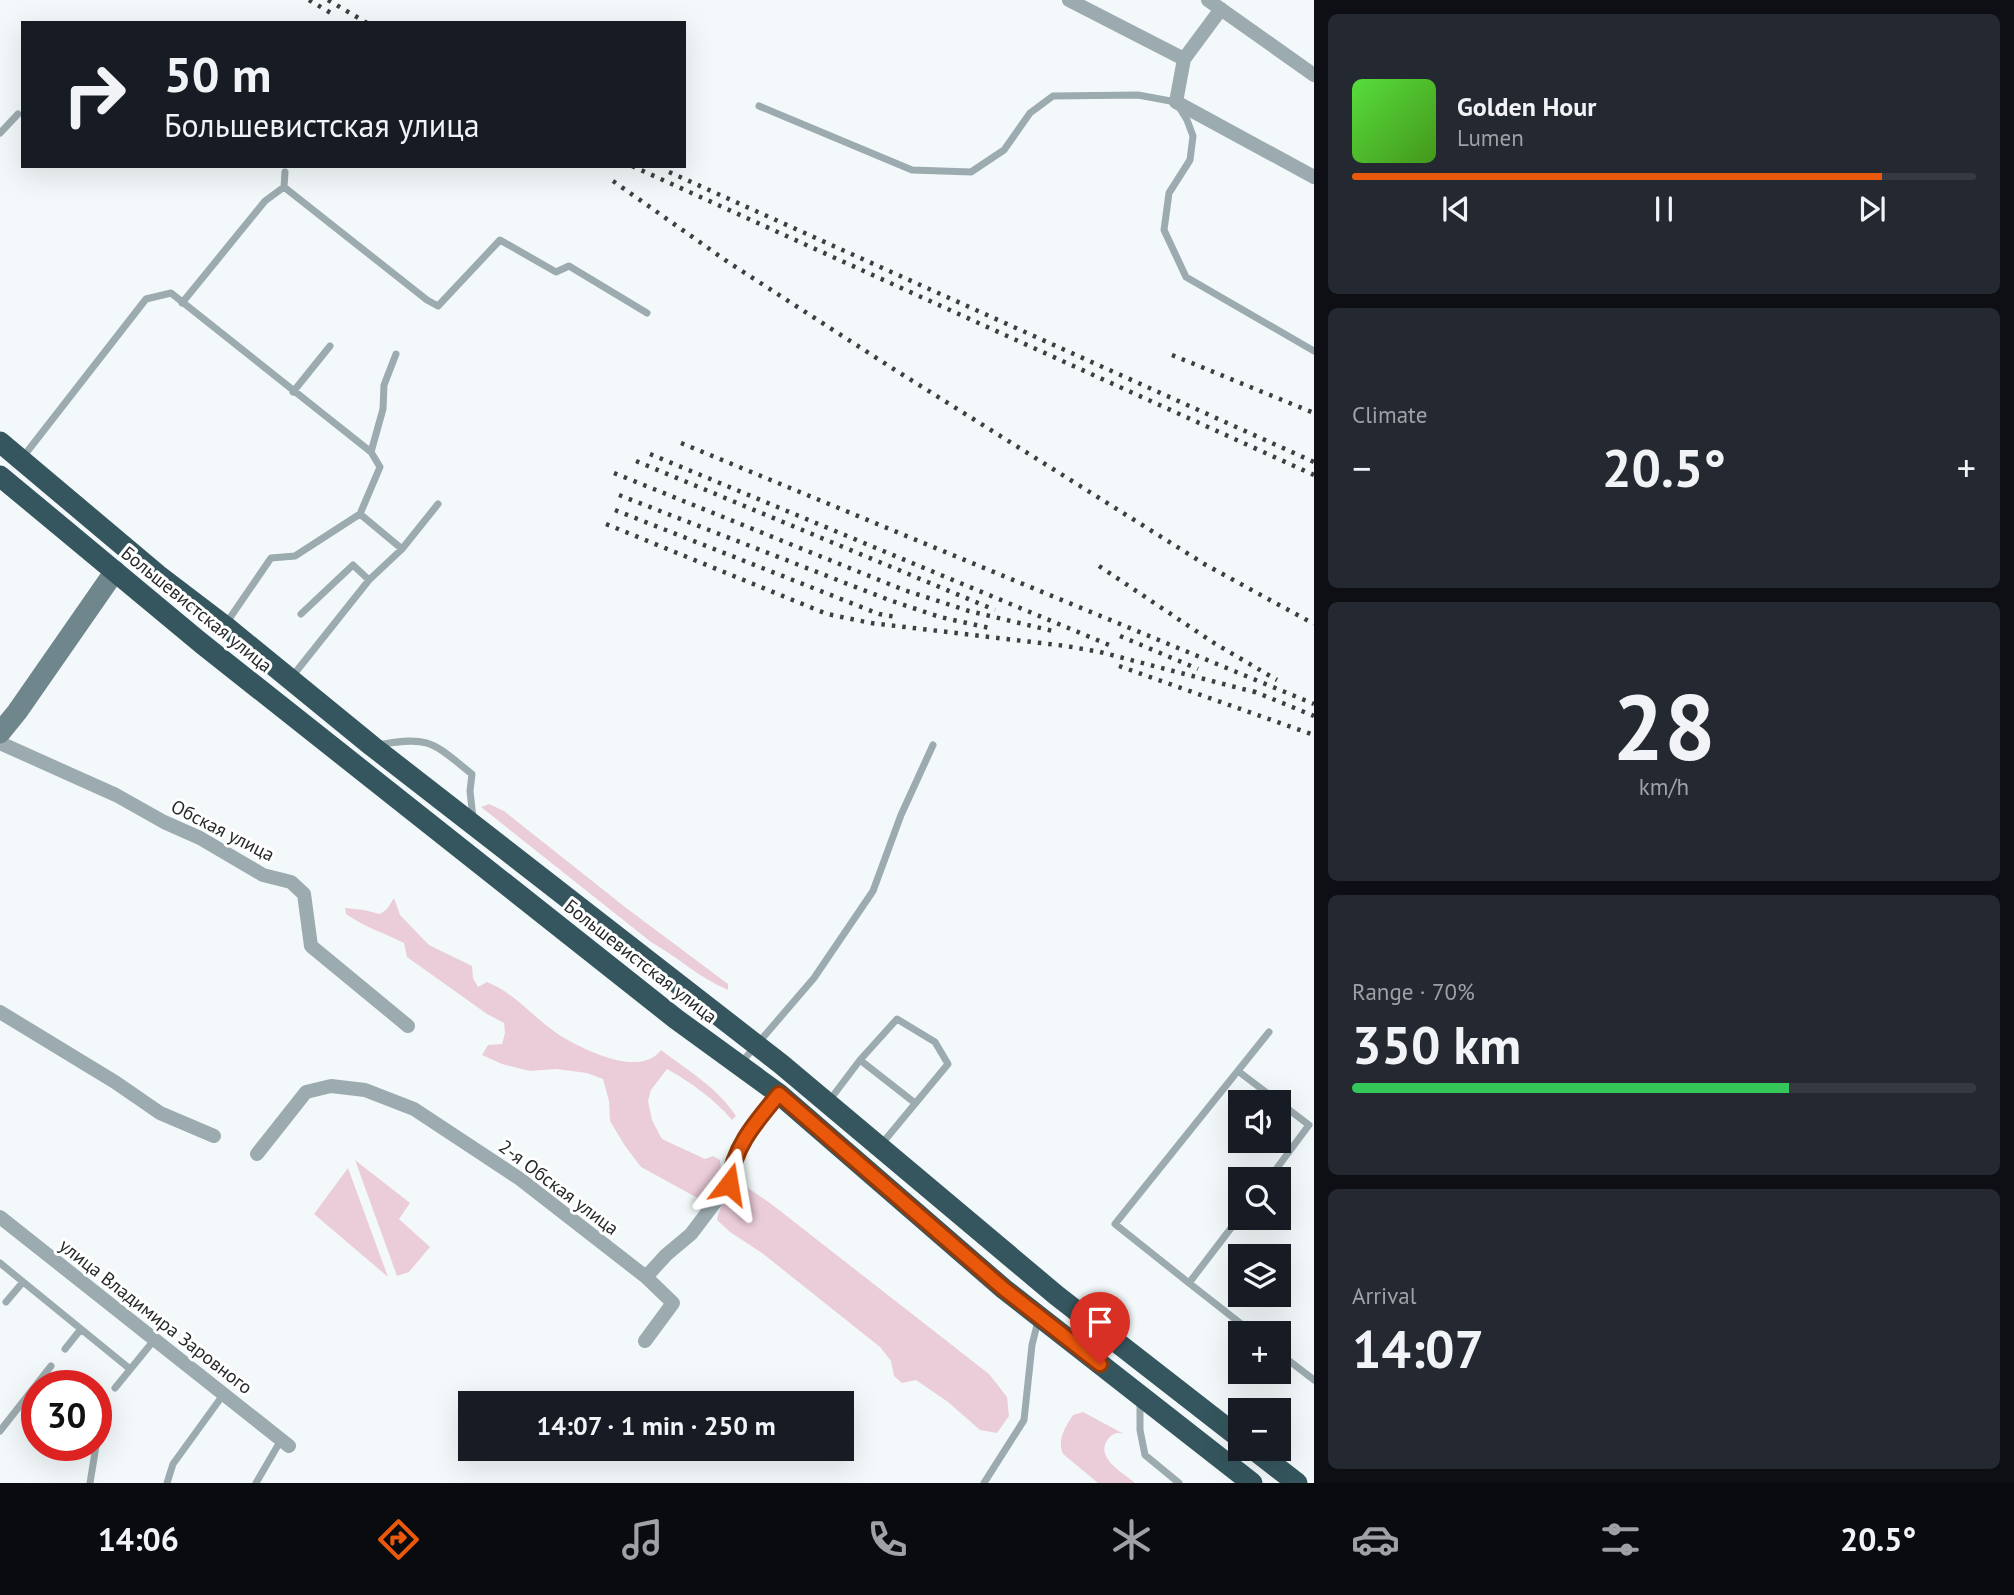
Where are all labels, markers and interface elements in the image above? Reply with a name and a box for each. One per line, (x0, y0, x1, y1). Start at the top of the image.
text: 50 m (164, 42, 271, 106)
icon: right (49, 49, 140, 140)
text: Golden Hour (1457, 90, 1596, 123)
text: Большевистская улица (164, 104, 480, 146)
text: Lumen (1457, 123, 1524, 152)
icon: previous (1437, 190, 1475, 228)
icon: pause (1645, 190, 1683, 228)
icon: next (1853, 190, 1891, 228)
text: Climate (1352, 400, 1427, 429)
text: 20.5° (1602, 434, 1726, 501)
text: − (1352, 443, 1371, 492)
text: + (1957, 443, 1976, 492)
street label: Большевистская улица (117, 541, 277, 677)
text: 28 (1612, 667, 1716, 785)
text: km/h (1639, 772, 1689, 801)
street label: Обская улица (167, 794, 279, 866)
street label: Большевистская улица (560, 894, 722, 1028)
text: Range · 70% (1352, 977, 1475, 1006)
text: 350 km (1352, 1011, 1521, 1078)
map controls (1228, 1090, 1291, 1461)
button: sound (1228, 1090, 1291, 1153)
street label: 2-я Обская улица (494, 1134, 624, 1240)
position arrow (692, 1147, 766, 1221)
button: search (1228, 1167, 1291, 1230)
street label: улица Владимира Заровного (55, 1233, 257, 1399)
button: layers (1228, 1244, 1291, 1307)
text: Arrival (1352, 1281, 1416, 1310)
pin (1070, 1292, 1130, 1364)
icon: arrive (1081, 1303, 1119, 1341)
text: 14:07 (1352, 1315, 1484, 1382)
button: + (1228, 1321, 1291, 1384)
speed limit sign: 30 (21, 1370, 112, 1461)
button: − (1228, 1398, 1291, 1461)
text: 14:07 · 1 min · 250 m (536, 1409, 776, 1442)
icon: directions (374, 1515, 423, 1564)
icon: music (618, 1515, 667, 1564)
icon: phone (863, 1515, 912, 1564)
icon: climate (1107, 1515, 1156, 1564)
icon: car (1351, 1515, 1400, 1564)
icon: filters (1596, 1515, 1645, 1564)
text: 14:06 (98, 1518, 179, 1560)
text: 20.5° (1840, 1518, 1916, 1560)

